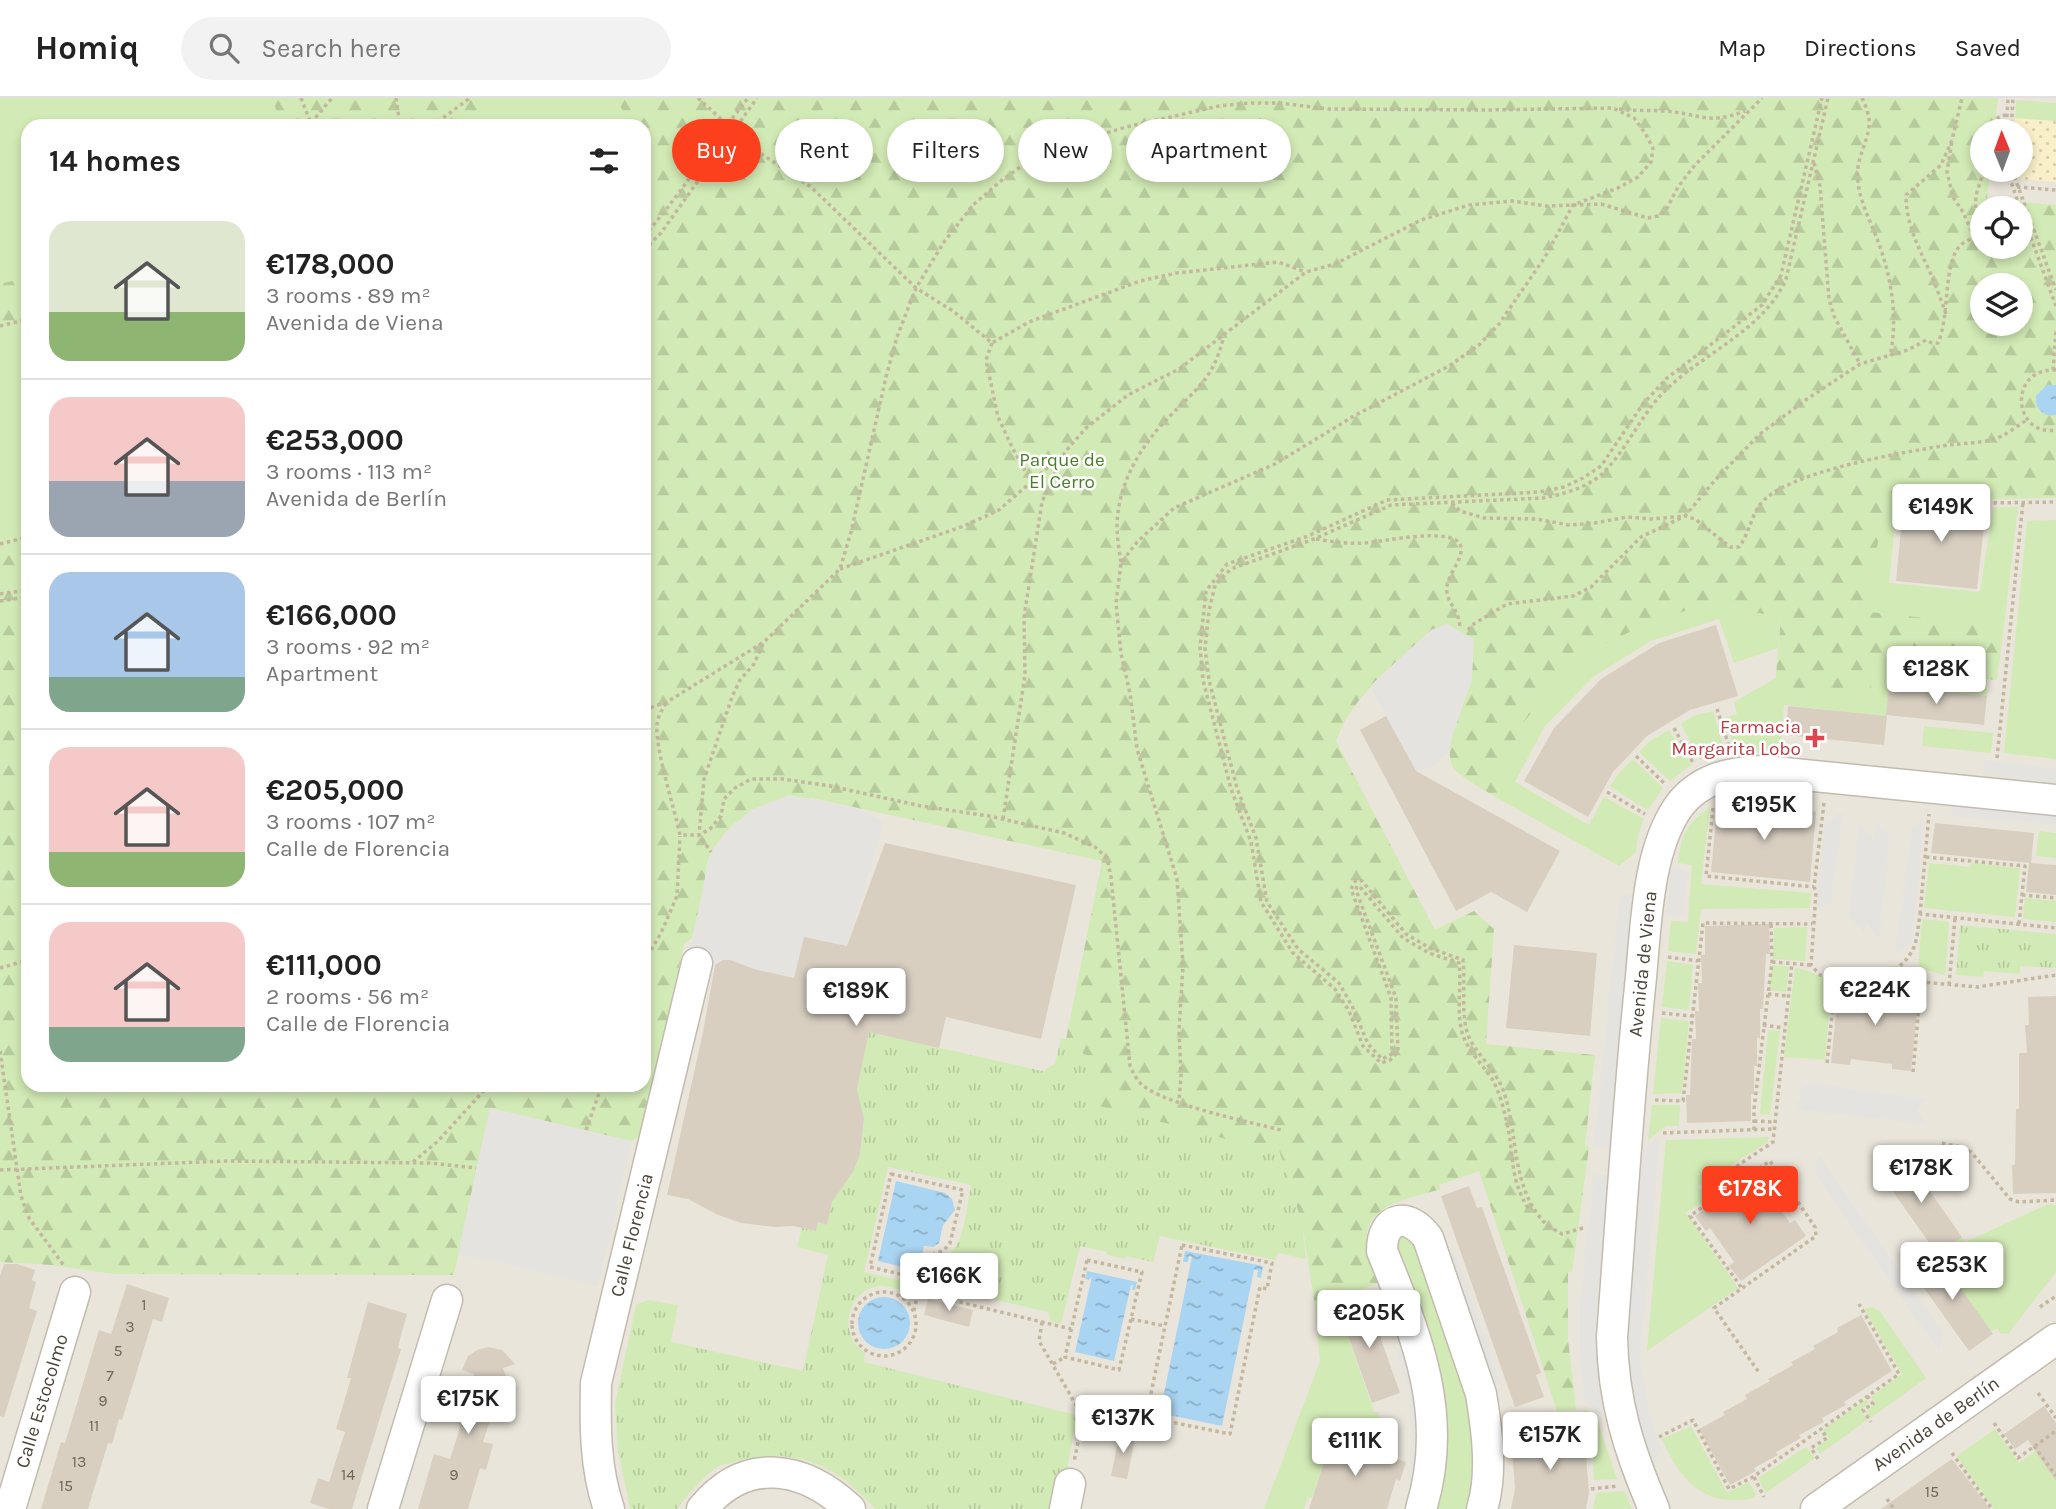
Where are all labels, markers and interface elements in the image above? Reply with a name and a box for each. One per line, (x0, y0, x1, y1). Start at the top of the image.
search box (181, 17, 671, 80)
text: Homiq (35, 29, 139, 67)
icon: search (205, 29, 243, 67)
text: Search here (261, 33, 401, 64)
text: Map (1718, 34, 1766, 62)
text: Directions (1804, 34, 1917, 62)
text: Saved (1955, 34, 2021, 62)
chip: Buy (672, 119, 761, 182)
chip: Rent (775, 119, 873, 182)
chip: Filters (887, 119, 1004, 182)
chip: New (1018, 119, 1112, 182)
chip: Apartment (1126, 119, 1291, 182)
north arrow (1970, 119, 2034, 182)
map controls (1970, 119, 2033, 336)
icon: filters (585, 142, 623, 180)
text: 14 homes (49, 143, 181, 179)
button: locate (1970, 196, 2033, 259)
text: €178,000 (266, 246, 395, 282)
icon: home (105, 249, 189, 333)
button: layers (1970, 273, 2033, 336)
text: 3 rooms · 89 m² (266, 282, 431, 309)
text: Avenida de Viena (266, 309, 444, 336)
text: €253,000 (266, 422, 404, 458)
icon: home (105, 425, 189, 509)
park label: Parque de El Cerro (1019, 449, 1105, 493)
text: 3 rooms · 113 m² (266, 458, 432, 485)
pin: €149K (1892, 484, 1990, 544)
text: Avenida de Berlín (266, 485, 447, 512)
text: €149K (1908, 493, 1974, 520)
text: €166,000 (266, 597, 397, 633)
icon: home (105, 600, 189, 684)
text: 3 rooms · 92 m² (266, 633, 430, 660)
pin: €128K (1887, 646, 1985, 706)
text: €128K (1903, 655, 1969, 682)
text: Apartment (266, 660, 378, 687)
place label: Farmacia Margarita Lobo (1671, 716, 1801, 760)
marker: Farmacia Margarita Lobo (1807, 730, 1823, 746)
text: €205,000 (266, 772, 404, 808)
icon: home (105, 775, 189, 859)
pin: €195K (1715, 782, 1813, 842)
text: €195K (1731, 791, 1797, 818)
text: 3 rooms · 107 m² (266, 808, 435, 835)
text: Calle de Florencia (266, 835, 450, 862)
street label: Avenida de Viena (1624, 890, 1662, 1038)
text: €111,000 (266, 947, 382, 983)
icon: home (105, 950, 189, 1034)
pin: €189K (807, 968, 905, 1028)
pin: €224K (1826, 968, 1924, 1027)
text: €224K (1839, 976, 1911, 1003)
text: €189K (823, 977, 889, 1004)
text: 2 rooms · 56 m² (266, 983, 429, 1010)
text: Calle de Florencia (266, 1010, 450, 1037)
pin: €178K (1872, 1146, 1970, 1205)
text: €178K (1889, 1154, 1953, 1181)
pin: €178K (1701, 1166, 1799, 1226)
street label: Calle Florencia (606, 1171, 658, 1299)
text: €178K (1718, 1175, 1782, 1202)
pin: €253K (1903, 1242, 2001, 1302)
text: €253K (1916, 1251, 1988, 1278)
pin: €166K (900, 1254, 998, 1313)
text: €166K (916, 1262, 982, 1289)
pin: €205K (1320, 1290, 1418, 1350)
house number: 1 (141, 1295, 147, 1314)
text: €205K (1333, 1299, 1405, 1326)
house number: 3 (125, 1317, 135, 1336)
street label: Calle Estocolmo (11, 1331, 73, 1471)
house number: 5 (113, 1341, 123, 1360)
house number: 7 (106, 1366, 114, 1385)
street label: Avenida de Berlín (1868, 1372, 2004, 1476)
pin: €175K (419, 1376, 517, 1436)
text: €175K (437, 1385, 499, 1412)
house number: 9 (98, 1391, 108, 1410)
pin: €137K (1074, 1396, 1172, 1455)
text: €137K (1091, 1404, 1155, 1431)
pin: €157K (1501, 1412, 1599, 1472)
house number: 11 (89, 1416, 99, 1435)
pin: €111K (1306, 1418, 1404, 1478)
text: €157K (1519, 1421, 1581, 1448)
text: €111K (1328, 1427, 1382, 1454)
house number: 13 (72, 1452, 86, 1471)
house number: 14 (341, 1465, 355, 1484)
house number: 9 (449, 1465, 459, 1484)
house number: 15 (59, 1476, 73, 1495)
house number: 15 (1925, 1482, 1939, 1501)

